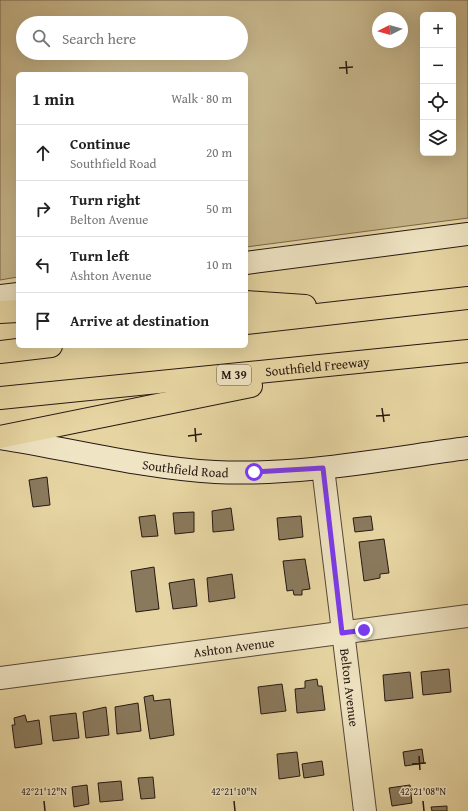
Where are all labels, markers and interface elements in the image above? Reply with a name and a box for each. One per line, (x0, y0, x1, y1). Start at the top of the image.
north arrow (372, 12, 408, 48)
map controls (420, 12, 456, 156)
button: + (420, 12, 456, 48)
search box (16, 16, 248, 60)
icon: search (30, 27, 52, 49)
text: Search here (62, 28, 136, 49)
button: − (420, 48, 456, 84)
button: locate (420, 84, 456, 120)
text: 1 min (32, 86, 74, 111)
text: Walk · 80 m (171, 89, 232, 108)
button: layers (420, 120, 456, 156)
text: Continue (70, 133, 131, 154)
icon: ahead (32, 142, 54, 164)
text: 20 m (206, 143, 232, 162)
text: Southfield Road (70, 154, 156, 173)
text: Turn right (70, 189, 141, 210)
icon: right (32, 198, 54, 220)
text: 50 m (206, 199, 232, 218)
text: Belton Avenue (70, 210, 148, 229)
text: Turn left (70, 245, 129, 266)
icon: left (32, 254, 54, 276)
text: 10 m (206, 255, 232, 274)
text: Ashton Avenue (70, 266, 152, 285)
icon: arrive (32, 310, 54, 332)
text: Arrive at destination (70, 310, 209, 331)
street label: Southfield Freeway (264, 352, 371, 381)
road number: M 39 (217, 365, 251, 385)
street label: Southfield Road (141, 455, 229, 482)
route start (245, 463, 263, 481)
route end (355, 621, 373, 639)
street label: Ashton Avenue (192, 633, 276, 662)
street label: Belton Avenue (335, 647, 364, 728)
text: 42°21'12"N (21, 784, 67, 799)
text: 42°21'10"N (211, 784, 257, 799)
text: 42°21'08"N (400, 784, 446, 799)

